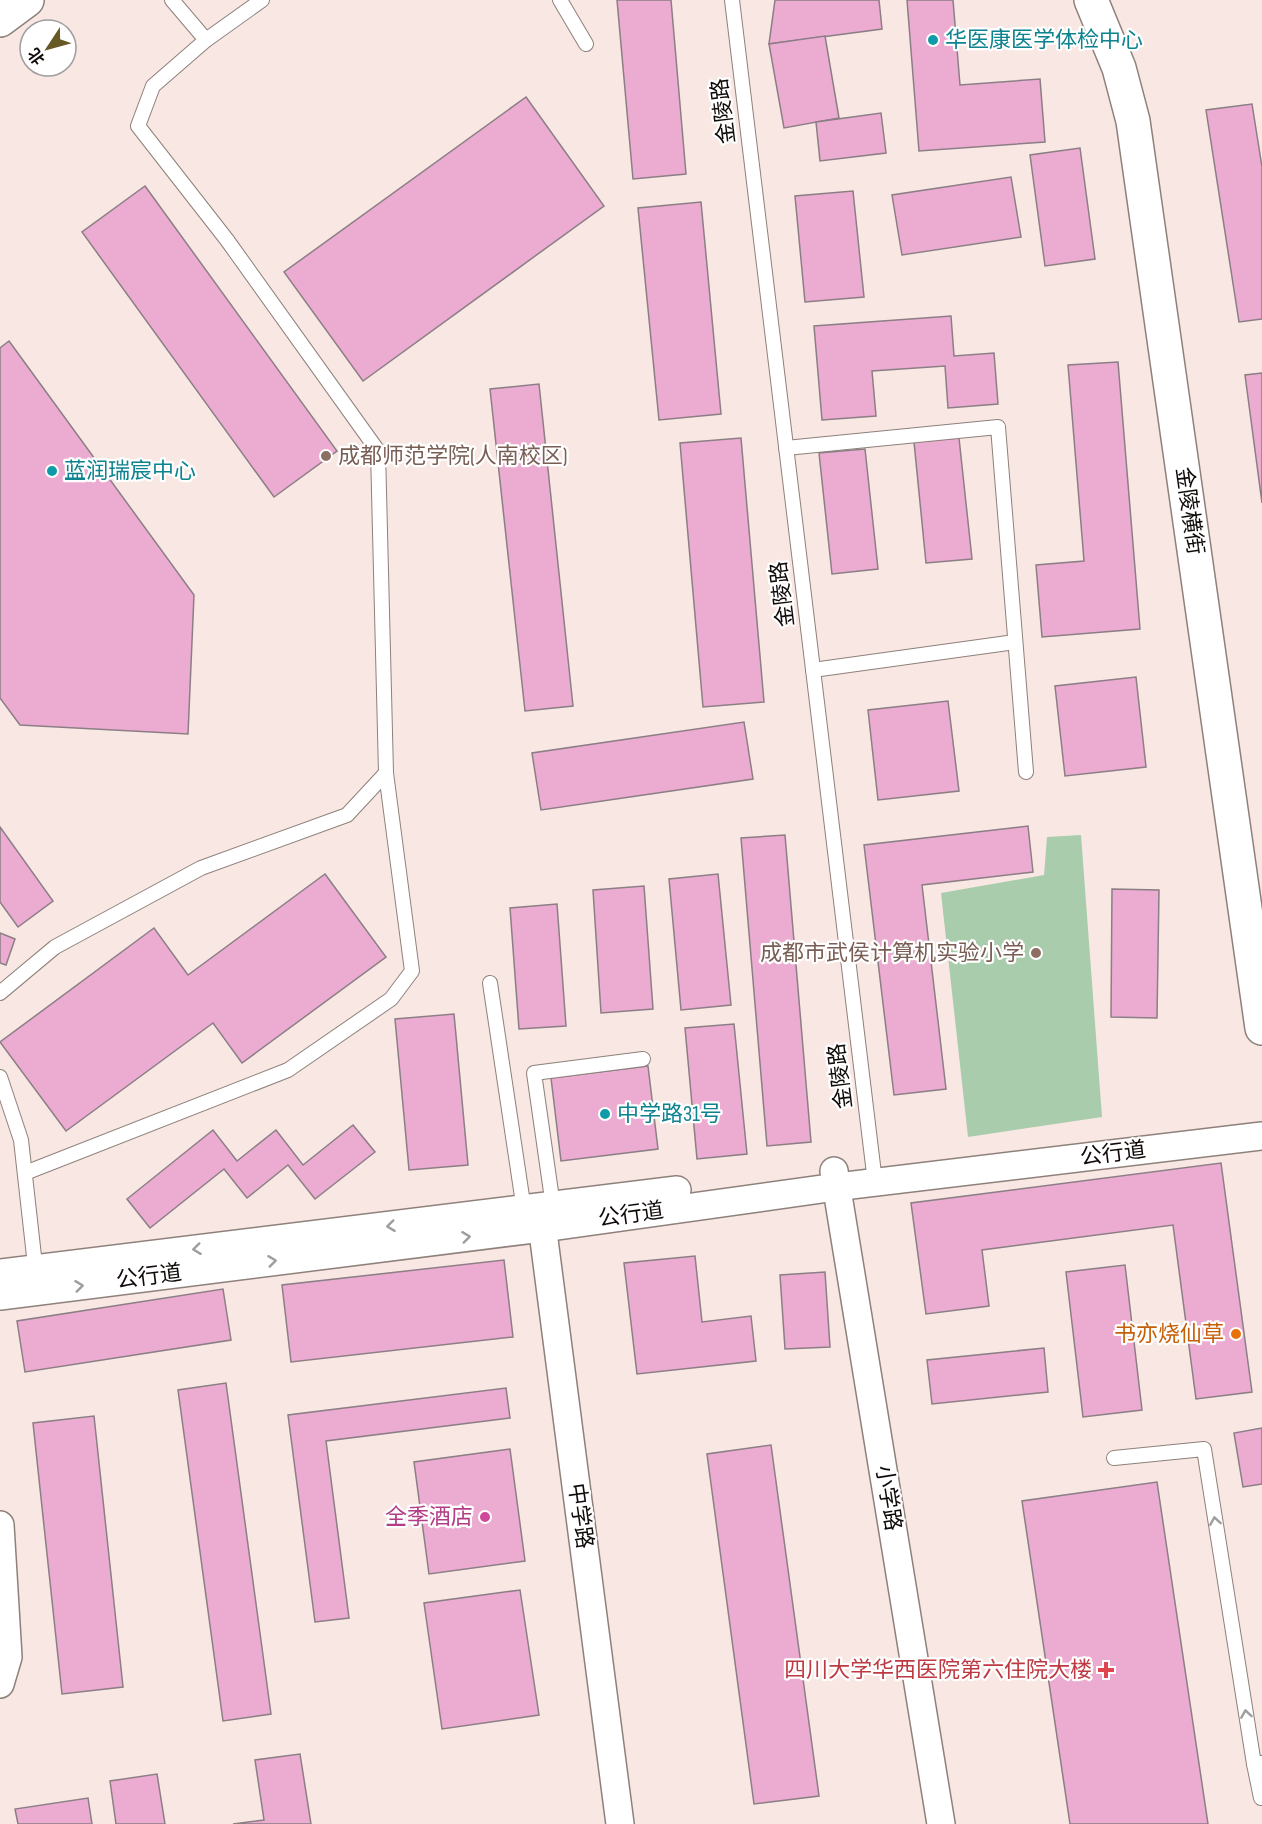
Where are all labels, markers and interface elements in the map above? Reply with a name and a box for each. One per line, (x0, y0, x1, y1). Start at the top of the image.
north arrow (18, 18, 78, 78)
place label: 华医康医学体检中心 (945, 27, 1143, 54)
marker: 华医康医学体检中心 (926, 33, 940, 47)
text: 北 (25, 44, 49, 68)
street label: 金陵路 (707, 77, 741, 145)
place label: 成都师范学院(人南校区) (338, 443, 568, 470)
marker: 成都师范学院(人南校区) (319, 449, 333, 463)
place label: 蓝润瑞宸中心 (64, 458, 196, 485)
marker: 蓝润瑞宸中心 (45, 464, 59, 478)
street label: 金陵横街 (1170, 466, 1208, 556)
street label: 金陵路 (766, 560, 800, 628)
place label: 成都市武侯计算机实验小学 (760, 940, 1024, 967)
marker: 成都市武侯计算机实验小学 (1029, 946, 1043, 960)
street label: 金陵路 (824, 1042, 858, 1110)
place label: 中学路31号 (617, 1101, 722, 1128)
marker: 中学路31号 (598, 1107, 612, 1121)
street label: 公行道 (1079, 1137, 1147, 1171)
street label: 公行道 (596, 1197, 666, 1233)
one-way arrow (386, 1219, 395, 1231)
one-way arrow (461, 1231, 470, 1244)
one-way arrow (193, 1242, 202, 1255)
one-way arrow (268, 1256, 277, 1268)
street label: 公行道 (115, 1260, 183, 1294)
one-way arrow (74, 1280, 83, 1292)
place label: 书亦烧仙草 (1114, 1321, 1224, 1348)
marker: 书亦烧仙草 (1229, 1327, 1243, 1341)
street label: 小学路 (870, 1463, 906, 1533)
street label: 中学路 (562, 1481, 598, 1551)
place label: 全季酒店 (385, 1504, 473, 1531)
marker: 全季酒店 (478, 1510, 492, 1524)
one-way arrow (1210, 1517, 1222, 1526)
place label: 四川大学华西医院第六住院大楼 (784, 1657, 1092, 1684)
marker: 四川大学华西医院第六住院大楼 (1097, 1661, 1115, 1679)
one-way arrow (1241, 1709, 1253, 1719)

